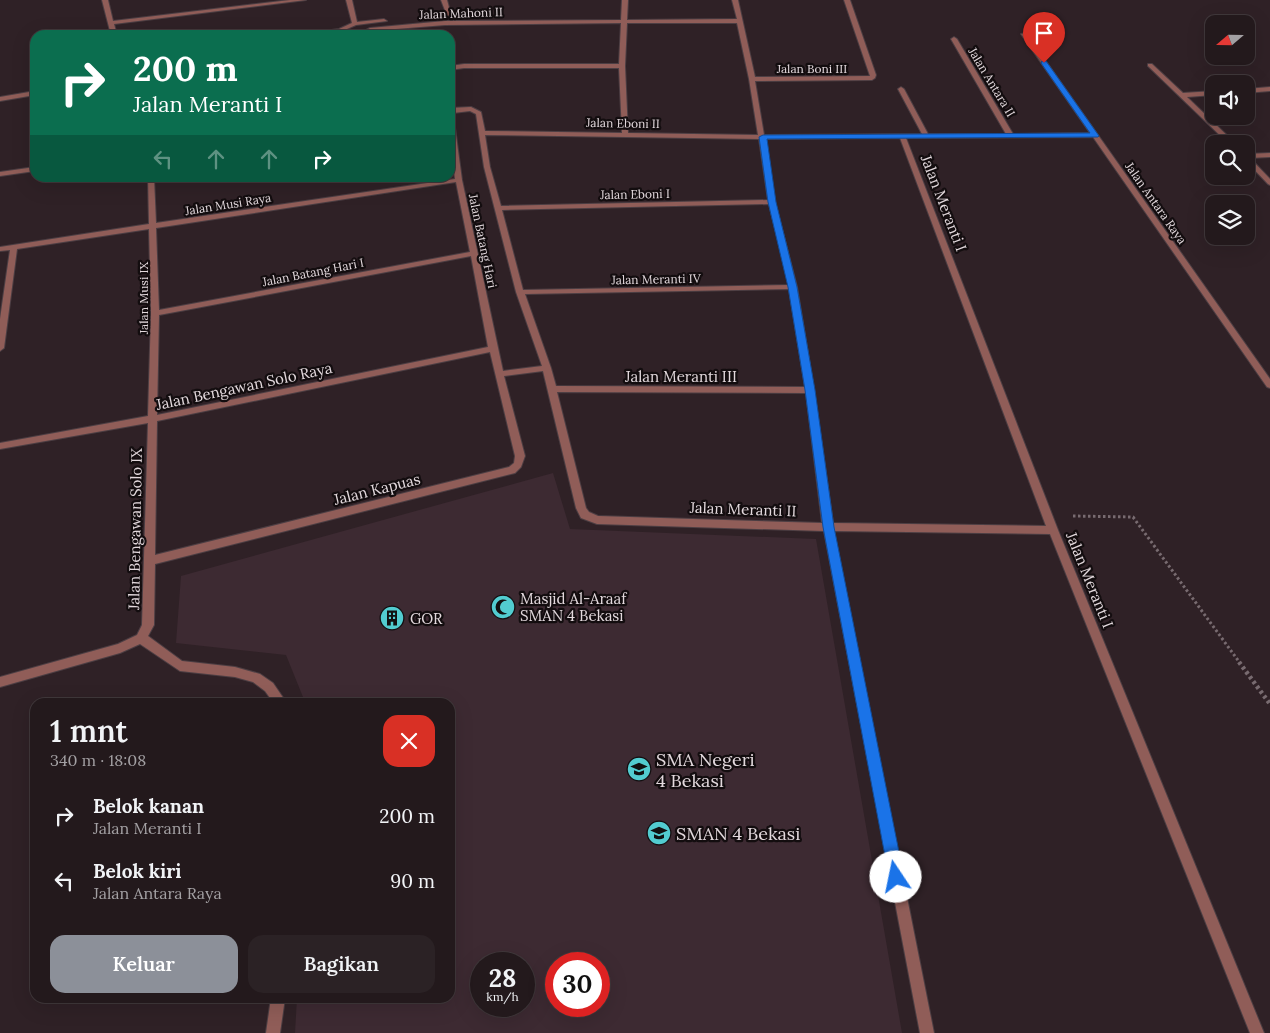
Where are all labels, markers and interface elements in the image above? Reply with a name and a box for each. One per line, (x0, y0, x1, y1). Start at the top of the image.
street label: Jalan Mahoni II (418, 4, 503, 22)
pin (1023, 12, 1065, 63)
north arrow (1205, 15, 1255, 65)
map controls (1205, 15, 1255, 245)
icon: arrive (1030, 19, 1058, 47)
street label: Jalan Antara II (965, 44, 1019, 119)
text: 200 m (133, 46, 238, 91)
icon: right (50, 50, 115, 115)
street label: Jalan Boni III (776, 61, 847, 76)
button: sound (1205, 75, 1255, 125)
text: Jalan Meranti I (133, 90, 282, 118)
street label: Jalan Eboni II (585, 115, 660, 131)
button: search (1205, 135, 1255, 185)
icon: left (149, 145, 177, 173)
icon: ahead (202, 145, 230, 173)
icon: ahead (255, 145, 283, 173)
icon: right (308, 145, 336, 173)
street label: Jalan Meranti I (917, 151, 971, 254)
street label: Jalan Antara Raya (1122, 158, 1190, 247)
street label: Jalan Eboni I (599, 186, 670, 202)
street label: Jalan Musi Raya (183, 190, 272, 218)
street label: Jalan Batang Hari (465, 192, 500, 289)
button: layers (1205, 195, 1255, 245)
street label: Jalan Batang Hari I (260, 255, 365, 289)
street label: Jalan Musi IX (136, 262, 151, 335)
street label: Jalan Meranti IV (610, 271, 702, 287)
street label: Jalan Bengawan Solo Raya (153, 358, 334, 414)
street label: Jalan Meranti III (624, 367, 737, 386)
street label: Jalan Bengawan Solo IX (124, 448, 146, 611)
street label: Jalan Kapuas (331, 469, 422, 509)
street label: Jalan Meranti II (688, 498, 797, 520)
street label: Jalan Meranti I (1062, 528, 1118, 631)
place label: Masjid Al-Araaf SMAN 4 Bekasi (520, 589, 627, 625)
mosque icon: Masjid Al-Araaf SMAN 4 Bekasi (490, 594, 516, 620)
building icon: GOR (379, 605, 405, 631)
place label: GOR (410, 609, 443, 628)
text: 1 mnt (50, 712, 128, 750)
button: close (383, 715, 435, 767)
place label: SMA Negeri 4 Bekasi (656, 748, 755, 792)
text: 340 m · 18:08 (50, 750, 146, 770)
school or university icon: SMA Negeri 4 Bekasi (626, 756, 652, 782)
text: Belok kanan (93, 794, 204, 818)
icon: right (50, 802, 78, 830)
text: 200 m (379, 804, 435, 828)
text: Jalan Meranti I (93, 818, 202, 838)
school or university icon: SMAN 4 Bekasi (646, 820, 672, 846)
place label: SMAN 4 Bekasi (676, 822, 800, 845)
position arrow (869, 850, 921, 902)
text: Belok kiri (93, 859, 182, 883)
icon: left (50, 867, 78, 895)
text: 90 m (390, 869, 435, 893)
text: Jalan Antara Raya (93, 883, 222, 903)
button: Keluar (50, 935, 238, 993)
button: Bagikan (248, 935, 435, 993)
speed limit sign: 30 (545, 952, 610, 1017)
text: 28 (489, 962, 516, 994)
text: km/h (486, 989, 519, 1004)

